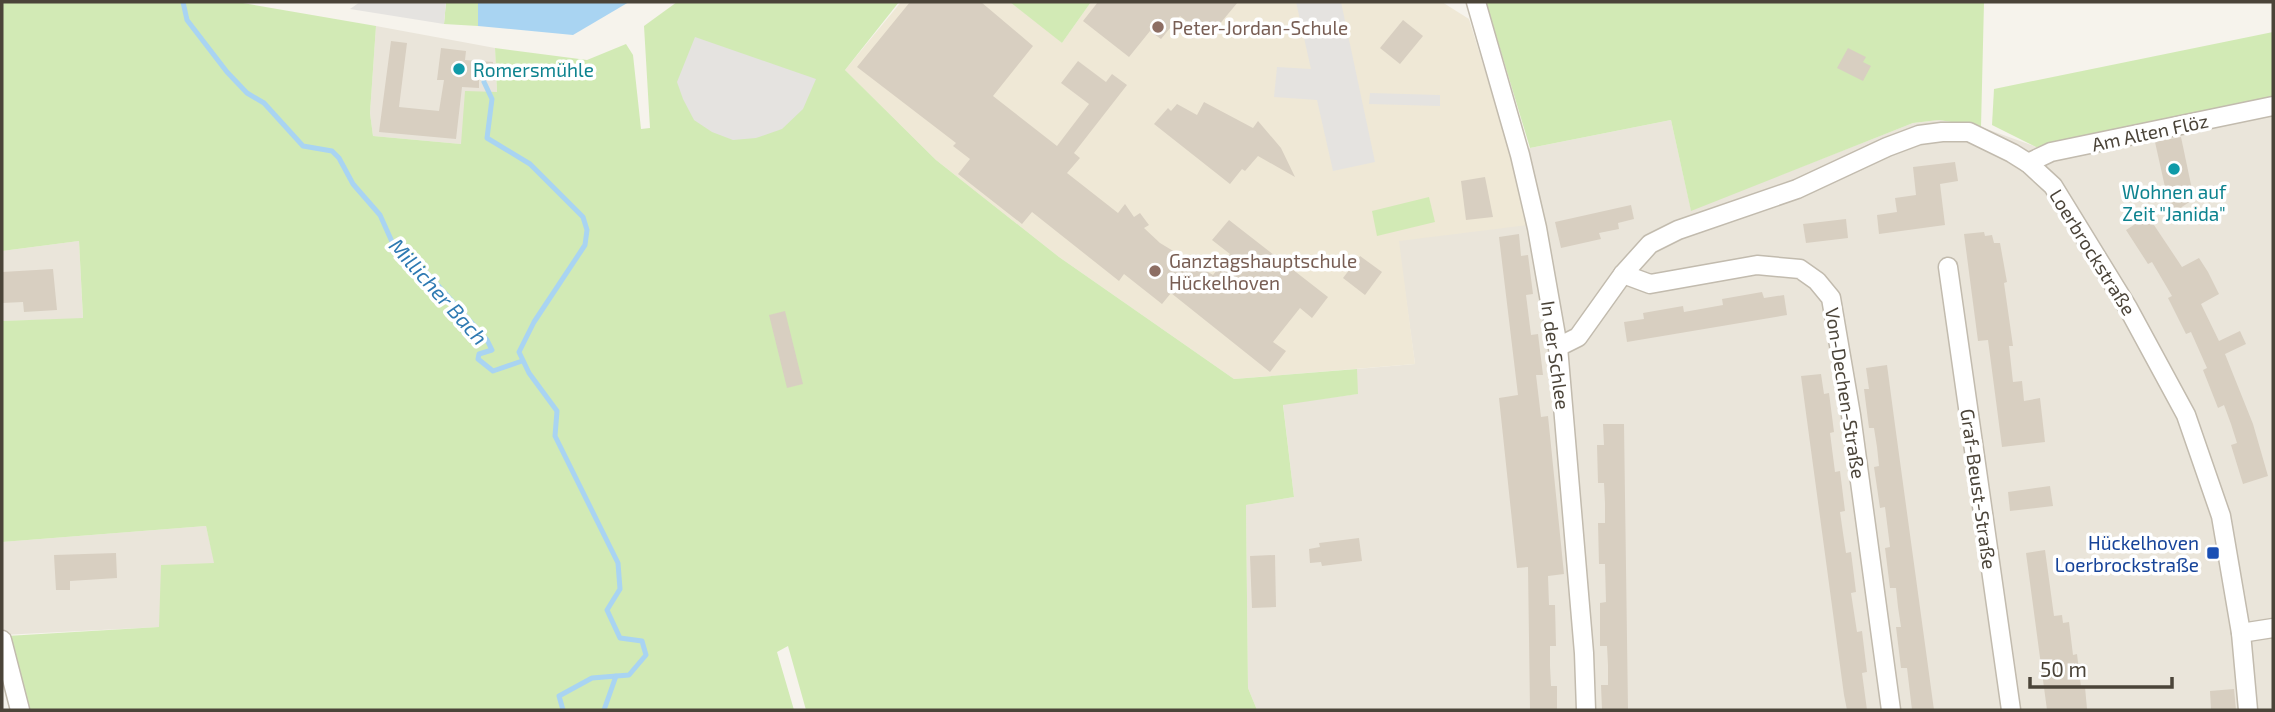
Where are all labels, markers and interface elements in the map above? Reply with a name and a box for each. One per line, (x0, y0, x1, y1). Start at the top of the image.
place label: Peter-Jordan-Schule (1172, 16, 1348, 39)
marker: Peter-Jordan-Schule (1150, 19, 1166, 35)
place label: Romersmühle (473, 58, 594, 81)
marker: Romersmühle (451, 61, 467, 77)
street label: Am Alten Flöz (2090, 108, 2210, 156)
marker: Wohnen auf Zeit "Janida" (2166, 161, 2182, 177)
place label: Wohnen auf Zeit "Janida" (2122, 180, 2227, 225)
street label: Loerbrockstraße (2045, 185, 2141, 319)
water label: Millicher Bach (385, 233, 493, 349)
place label: Ganztagshauptschule Hückelhoven (1169, 249, 1357, 294)
marker: Ganztagshauptschule Hückelhoven (1147, 263, 1163, 279)
street label: In der Schlee (1537, 299, 1575, 411)
street label: Von-Dechen-Straße (1821, 306, 1871, 480)
street label: Graf-Beust-Straße (1956, 407, 2002, 571)
place label: Hückelhoven Loerbrockstraße (2055, 531, 2199, 576)
marker: Hückelhoven Loerbrockstraße (2205, 545, 2221, 561)
scale bar (2030, 646, 2172, 690)
text: 50 m (2040, 656, 2087, 681)

